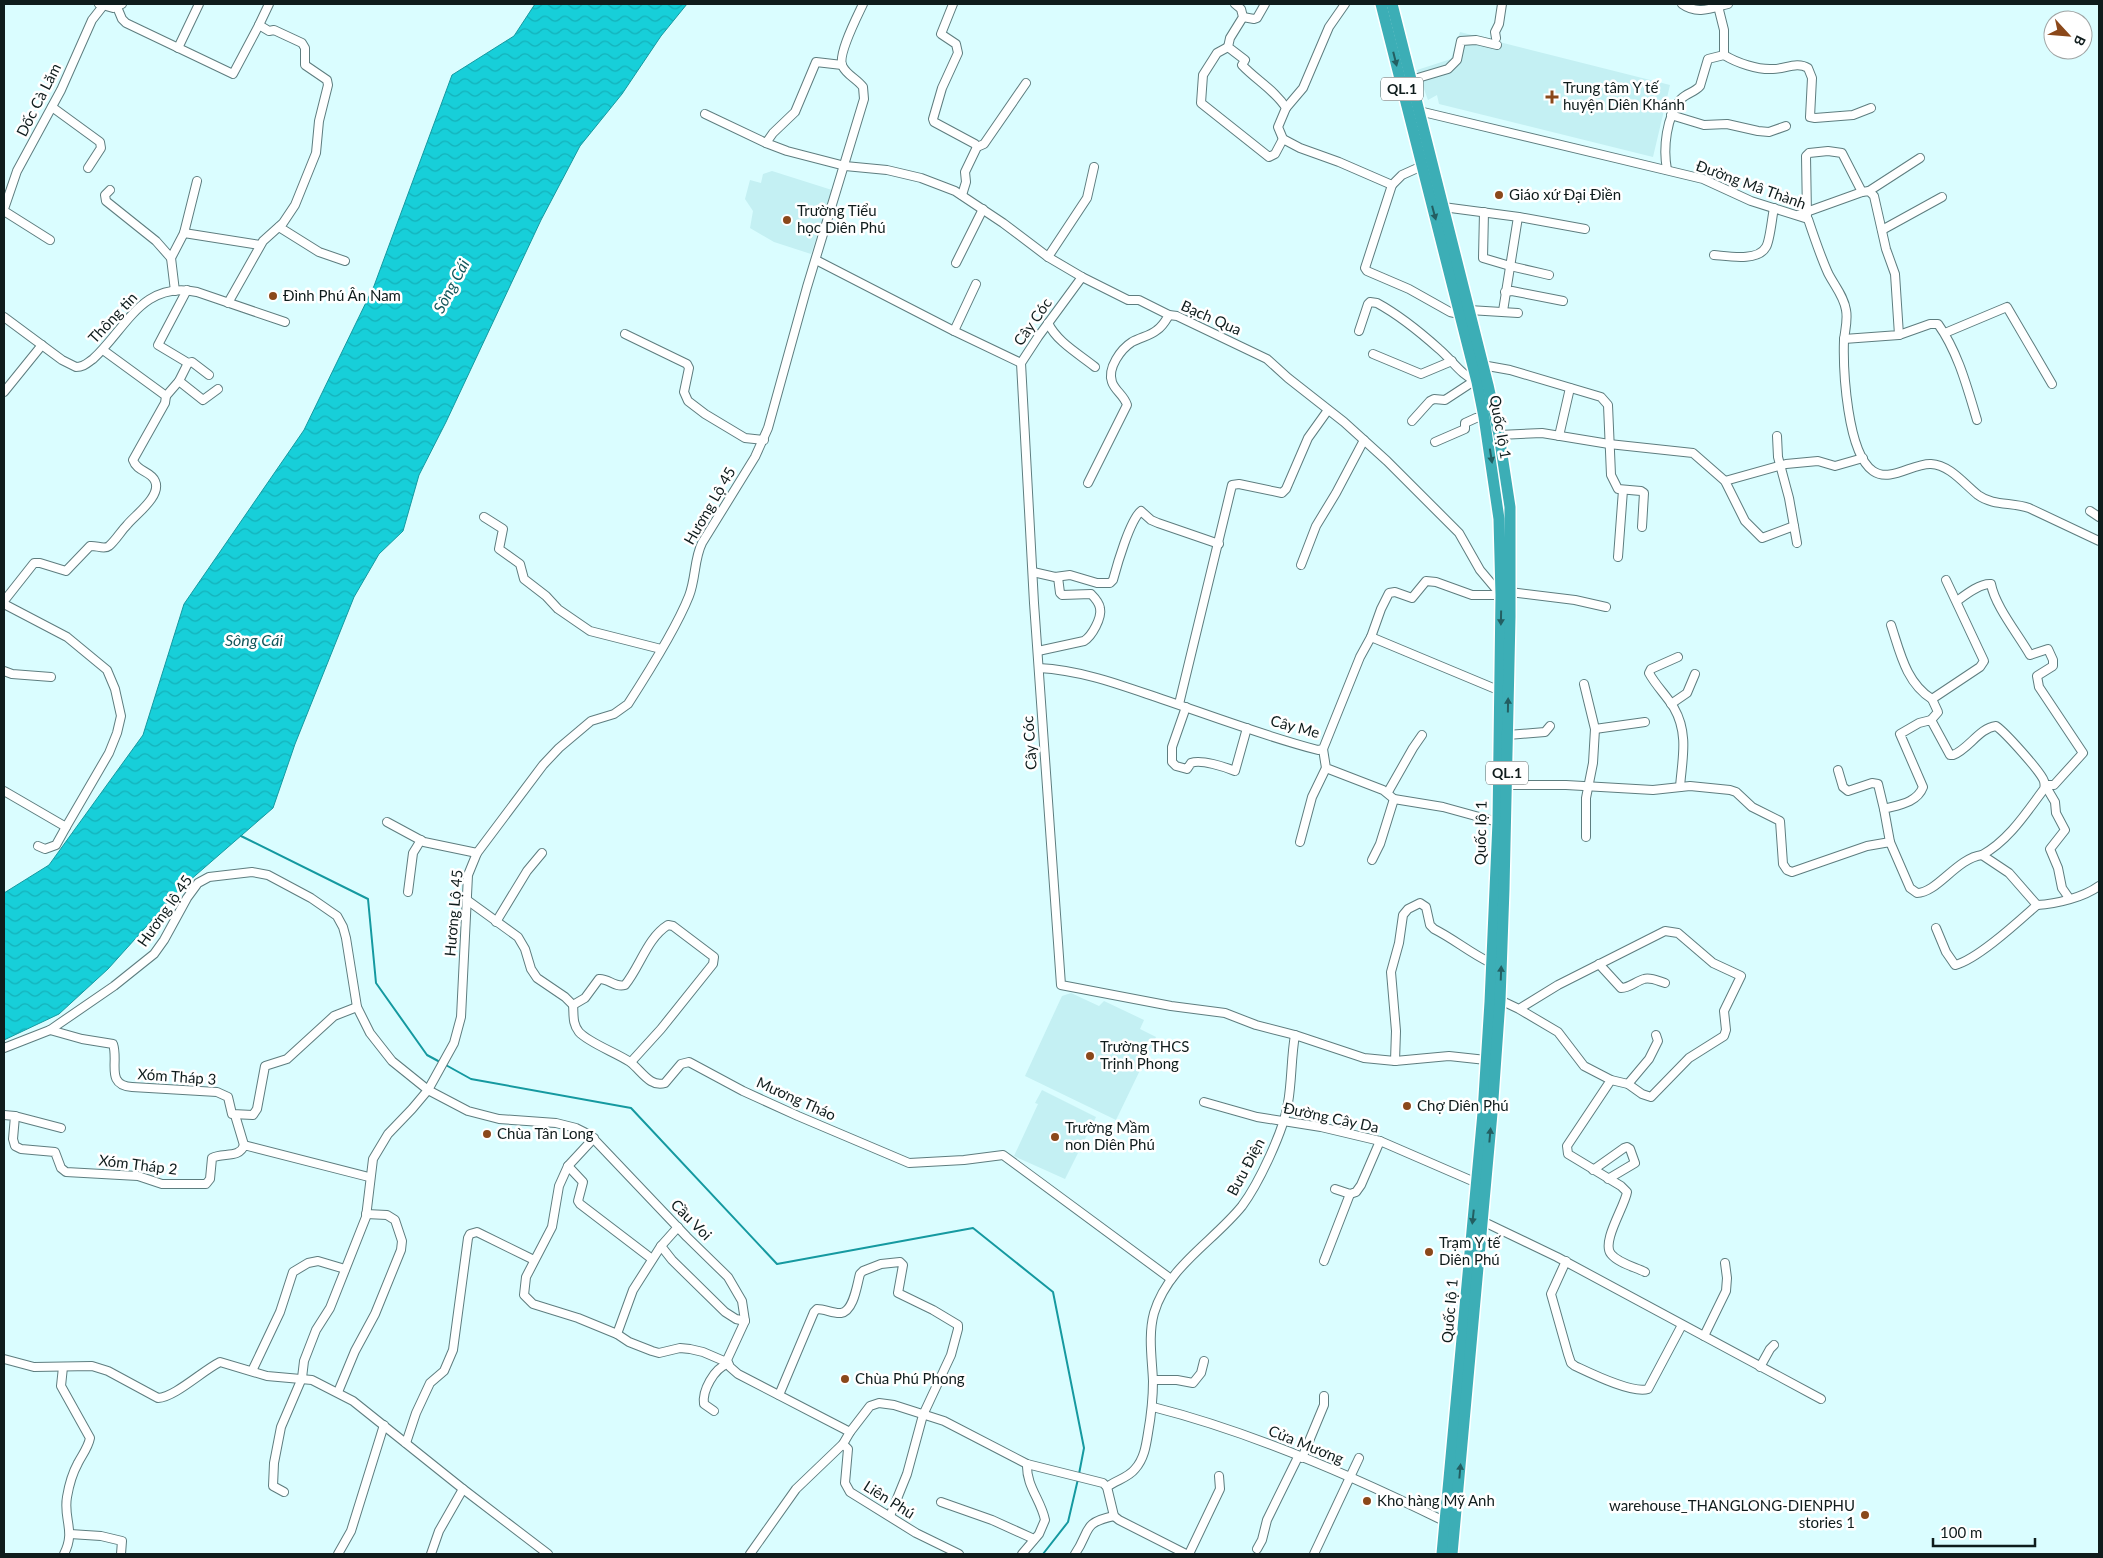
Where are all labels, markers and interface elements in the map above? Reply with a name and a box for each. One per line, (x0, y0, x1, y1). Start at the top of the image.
north arrow (2043, 10, 2093, 60)
text: B (2070, 33, 2090, 49)
one-way arrow (1391, 51, 1399, 67)
street label: Dốc Cà Lăm (12, 60, 64, 139)
road number: QL.1 (1381, 78, 1423, 100)
place label: Trung tâm Y tế huyện Diên Khánh (1563, 78, 1685, 113)
marker: Trung tâm Y tế huyện Diên Khánh (1545, 90, 1559, 104)
street label: Đường Mâ Thành (1694, 156, 1809, 212)
place label: Giáo xứ Đại Điền (1509, 185, 1621, 203)
marker: Giáo xứ Đại Điền (1493, 189, 1505, 201)
place label: Trường Tiểu học Diên Phú (797, 201, 886, 236)
one-way arrow (1430, 205, 1438, 220)
marker: Trường Tiểu học Diên Phú (781, 214, 793, 226)
water label: Sông Cái (429, 255, 473, 316)
place label: Đình Phú Ân Nam (283, 286, 401, 304)
street label: Thông tin (84, 288, 140, 347)
marker: Đình Phú Ân Nam (267, 290, 279, 302)
street label: Cây Cóc (1009, 294, 1055, 349)
street label: Bạch Qua (1178, 296, 1244, 338)
street label: Quốc lộ 1 (1487, 394, 1515, 460)
one-way arrow (1487, 448, 1495, 464)
street label: Hương Lộ 45 (680, 463, 739, 548)
one-way arrow (1496, 610, 1504, 626)
water label: Sông Cái (225, 630, 283, 649)
one-way arrow (1505, 697, 1513, 713)
street label: Cây Me (1269, 711, 1322, 741)
street label: Cây Cóc (1018, 715, 1040, 771)
road number: QL.1 (1486, 761, 1528, 784)
street label: Quốc lộ 1 (1470, 801, 1490, 865)
street label: Hương Lộ 45 (440, 869, 466, 957)
street label: Hương lộ 45 (133, 871, 195, 950)
one-way arrow (1497, 964, 1505, 980)
place label: Trường THCS Trịnh Phong (1100, 1037, 1189, 1072)
marker: Trường THCS Trịnh Phong (1084, 1050, 1096, 1062)
street label: Xóm Tháp 3 (137, 1064, 217, 1088)
street label: Mương Tháo (754, 1073, 839, 1124)
place label: Chợ Diên Phú (1417, 1096, 1509, 1114)
street label: Đường Cây Da (1282, 1098, 1381, 1136)
marker: Chợ Diên Phú (1401, 1100, 1413, 1112)
place label: Trường Mầm non Diên Phú (1065, 1118, 1155, 1153)
place label: Chùa Tân Long (497, 1124, 594, 1142)
one-way arrow (1487, 1126, 1495, 1142)
marker: Chùa Tân Long (481, 1128, 493, 1140)
marker: Trường Mầm non Diên Phú (1049, 1131, 1061, 1143)
street label: Bưu Điện (1222, 1135, 1268, 1198)
street label: Xóm Tháp 2 (98, 1150, 178, 1178)
street label: Cầu Voi (668, 1195, 716, 1243)
one-way arrow (1469, 1209, 1477, 1225)
place label: Trạm Y tế Diên Phú (1439, 1233, 1502, 1268)
marker: Trạm Y tế Diên Phú (1423, 1246, 1435, 1258)
street label: Quốc lộ 1 (1437, 1278, 1461, 1344)
place label: Chùa Phú Phong (855, 1369, 965, 1387)
marker: Chùa Phú Phong (839, 1373, 851, 1385)
street label: Cửa Mương (1266, 1421, 1347, 1467)
one-way arrow (1456, 1463, 1464, 1479)
street label: Liên Phú (861, 1476, 919, 1522)
place label: Kho hàng Mỹ Anh (1377, 1491, 1495, 1509)
marker: Kho hàng Mỹ Anh (1361, 1495, 1373, 1507)
place label: warehouse_THANGLONG-DIENPHU stories 1 (1609, 1496, 1855, 1531)
marker: warehouse_THANGLONG-DIENPHU stories 1 (1859, 1509, 1871, 1521)
scale bar (1933, 1516, 2036, 1548)
text: 100 m (1940, 1523, 1982, 1541)

